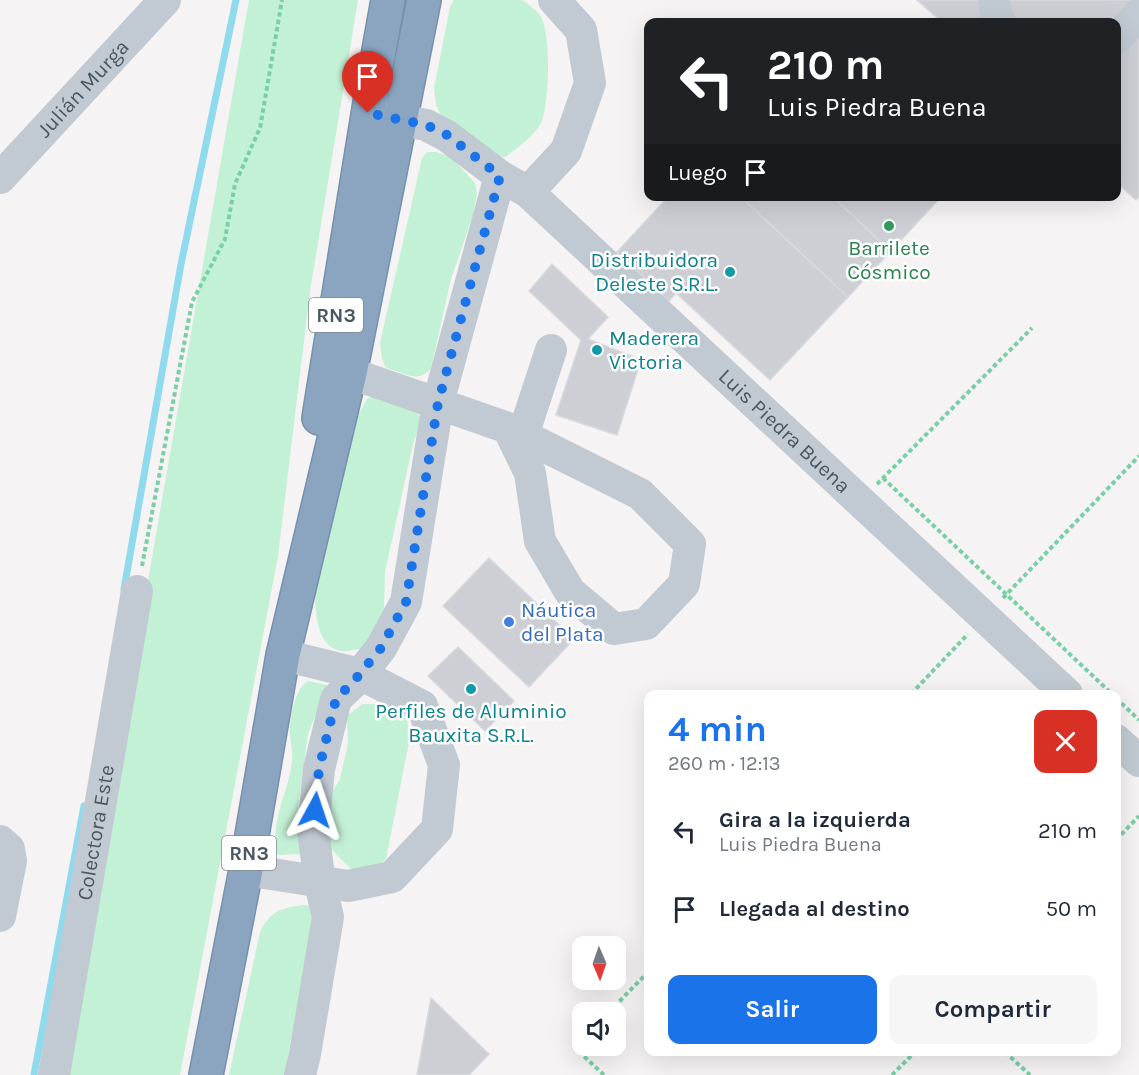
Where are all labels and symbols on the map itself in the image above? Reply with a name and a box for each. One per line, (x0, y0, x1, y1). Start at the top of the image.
street label: Julián Murga (32, 35, 134, 142)
pin (342, 51, 393, 113)
marker: Barrilete Cósmico (882, 219, 896, 233)
place label: Barrilete Cósmico (847, 236, 931, 284)
place label: Distribuidora Deleste S.R.L. (591, 248, 718, 296)
marker: Distribuidora Deleste S.R.L. (723, 265, 737, 279)
road number: RN3 (309, 298, 363, 332)
place label: Maderera Victoria (609, 326, 699, 374)
marker: Maderera Victoria (590, 343, 604, 357)
street label: Luis Piedra Buena (714, 364, 855, 498)
place label: Náutica del Plata (521, 598, 604, 646)
marker: Náutica del Plata (502, 615, 516, 629)
marker: Perfiles de Aluminio Bauxita S.R.L. (464, 682, 478, 696)
place label: Perfiles de Aluminio Bauxita S.R.L. (375, 699, 567, 747)
street label: Colectora Este (72, 763, 119, 902)
position arrow (283, 778, 347, 842)
road number: RN3 (222, 836, 276, 870)
north arrow (572, 936, 626, 990)

